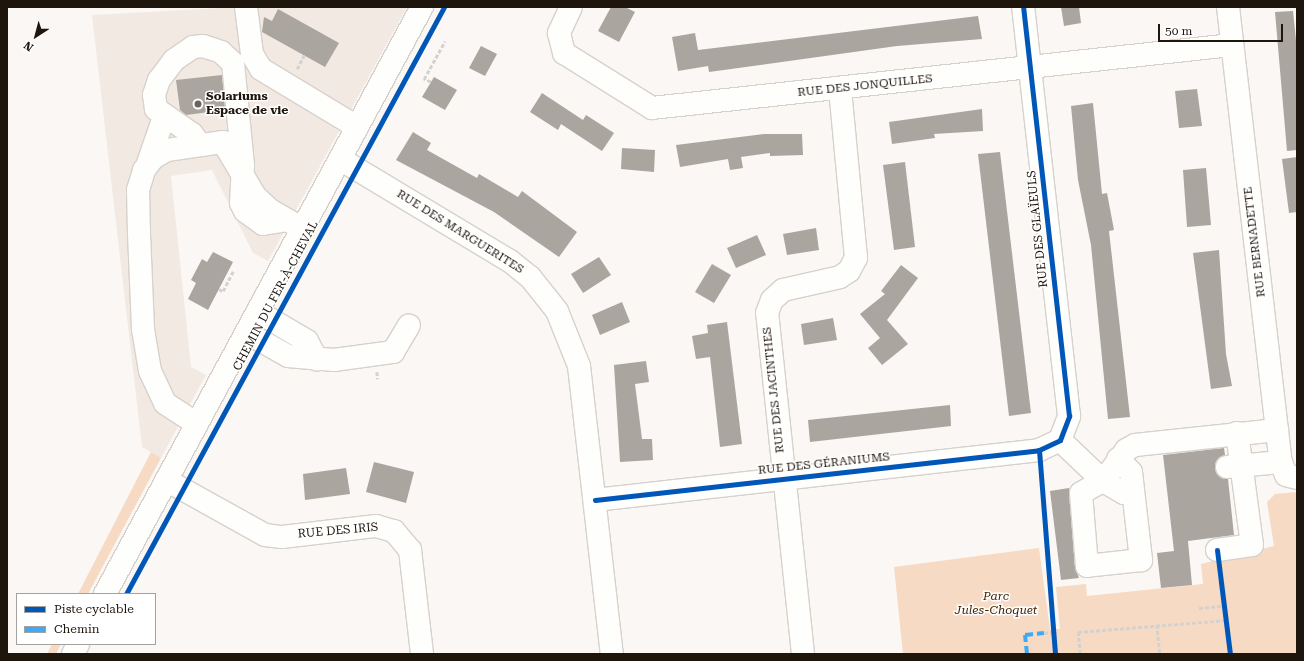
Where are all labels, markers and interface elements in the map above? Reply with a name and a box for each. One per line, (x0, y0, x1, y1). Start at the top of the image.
north arrow (16, 16, 56, 56)
scale bar (1160, 16, 1285, 42)
text: 50 m (1165, 24, 1192, 38)
text: N (21, 38, 36, 54)
street label: RUE DES JONQUILLES (797, 72, 933, 100)
place label: Solariums Espace de vie (206, 90, 288, 118)
marker: Solariums Espace de vie (193, 99, 203, 109)
street label: RUE DES GLAÏEULS (1025, 170, 1051, 288)
street label: RUE BERNADETTE (1241, 186, 1269, 298)
street label: RUE DES MARGUERITES (394, 187, 526, 277)
street label: CHEMIN DU FER-À-CHEVAL (230, 219, 322, 373)
street label: RUE DES JACINTHES (760, 326, 788, 454)
street label: RUE DES GÉRANIUMS (757, 450, 891, 478)
street label: RUE DES IRIS (297, 520, 379, 542)
park label: Parc Jules-Choquet (955, 590, 1037, 618)
legend (16, 593, 156, 645)
text: Piste cyclable (54, 602, 134, 616)
text: Chemin (54, 622, 99, 636)

